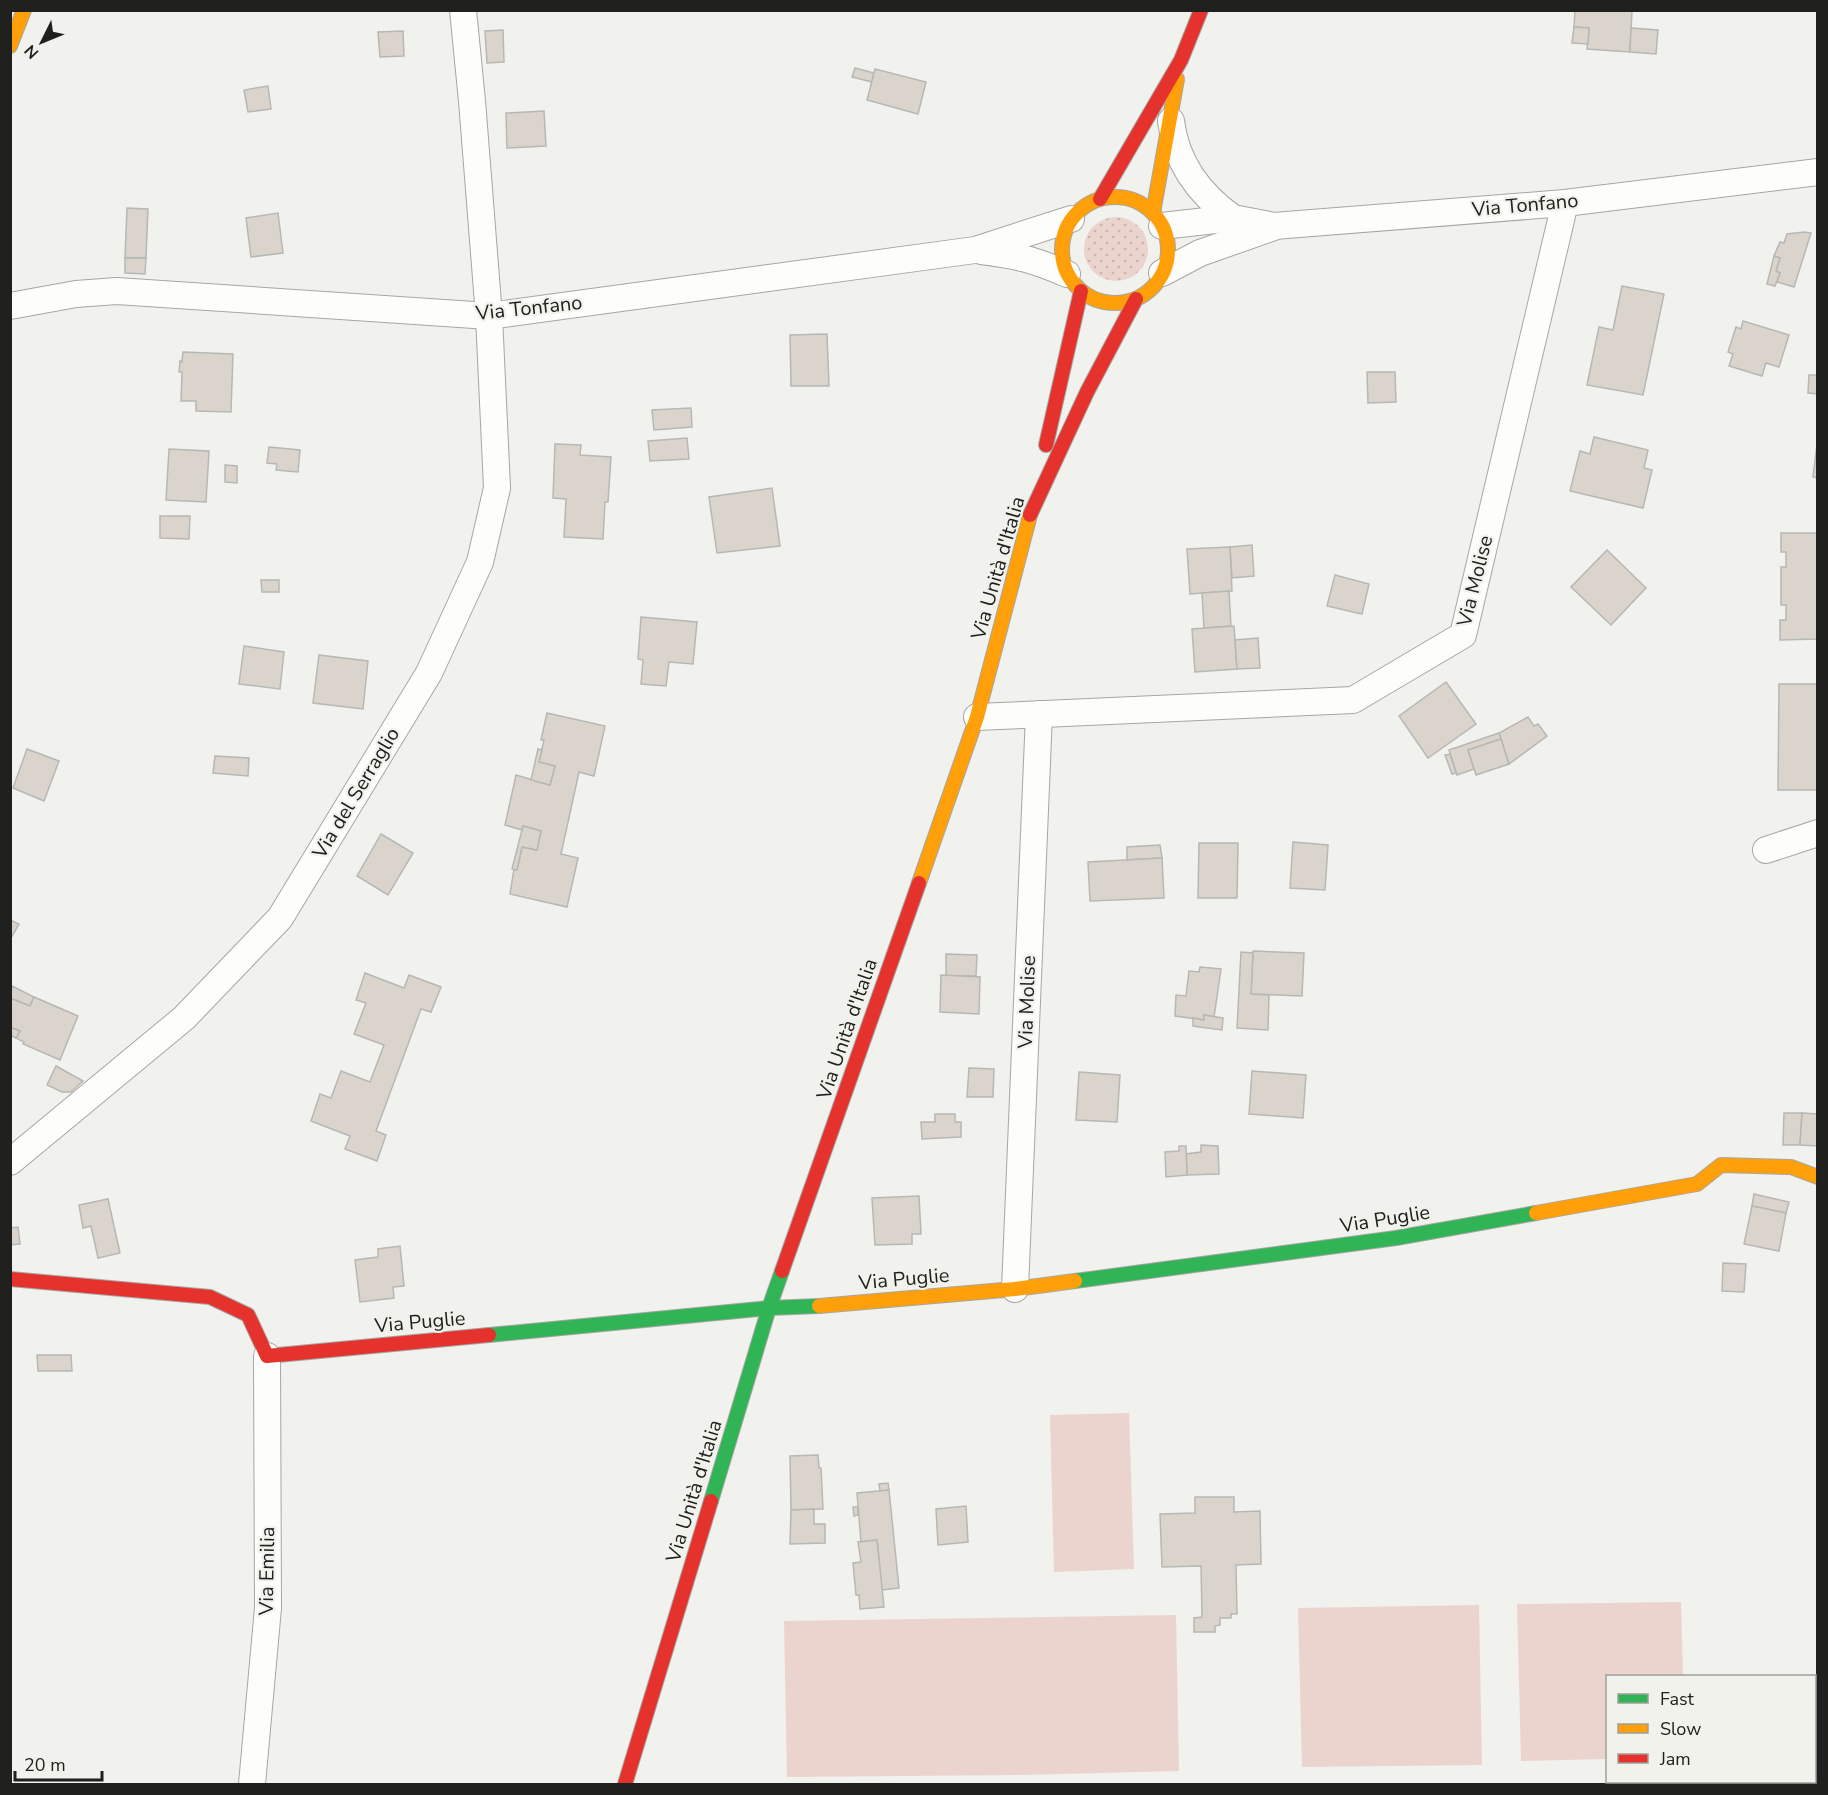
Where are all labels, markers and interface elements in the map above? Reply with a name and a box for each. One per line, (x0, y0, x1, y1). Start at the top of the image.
north arrow (12, 12, 72, 72)
text: N (20, 40, 44, 63)
street label: Via Tonfano (1470, 187, 1579, 223)
street label: Via Tonfano (473, 289, 584, 327)
street label: Via Unità d'Italia (964, 493, 1031, 644)
street label: Via Molise (1450, 533, 1499, 630)
street label: Via del Serraglio (306, 722, 406, 865)
street label: Via Unità d'Italia (810, 955, 884, 1104)
street label: Via Molise (1012, 955, 1042, 1050)
street label: Via Puglie (1337, 1199, 1432, 1240)
street label: Via Puglie (857, 1262, 950, 1296)
street label: Via Puglie (373, 1305, 466, 1339)
street label: Via Unità d'Italia (659, 1417, 728, 1566)
street label: Via Emilia (253, 1526, 281, 1617)
legend (1606, 1675, 1816, 1783)
text: Fast (1660, 1687, 1695, 1711)
text: Slow (1660, 1717, 1701, 1741)
scale bar (15, 1744, 102, 1782)
text: Jam (1659, 1747, 1691, 1771)
text: 20 m (24, 1753, 66, 1777)

